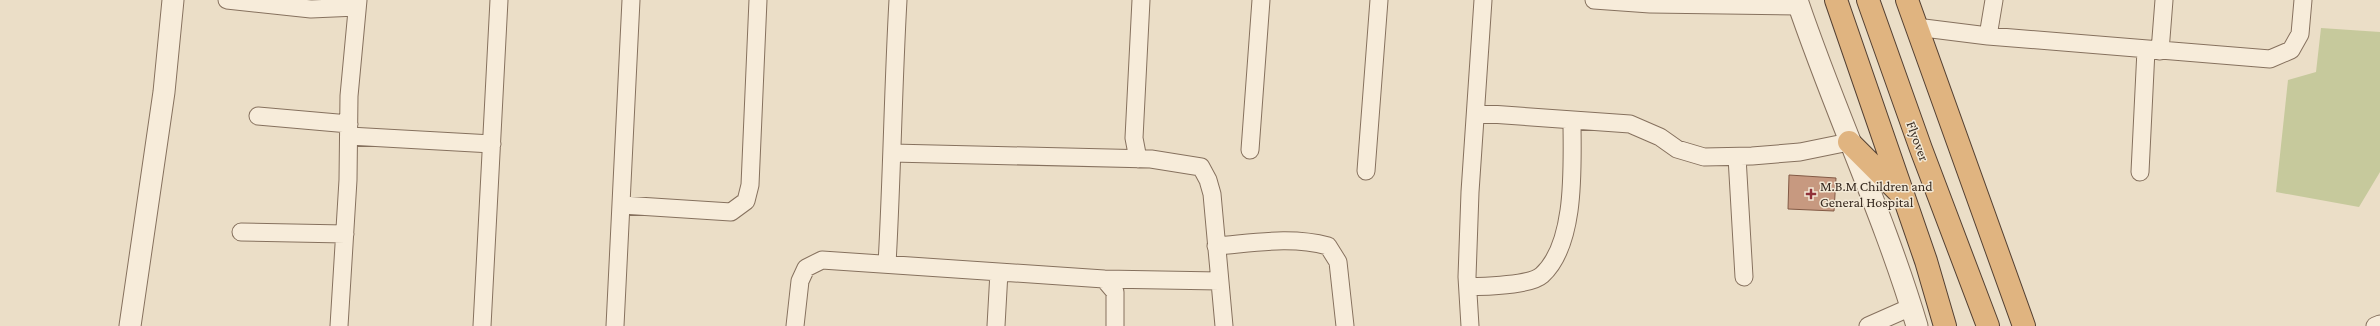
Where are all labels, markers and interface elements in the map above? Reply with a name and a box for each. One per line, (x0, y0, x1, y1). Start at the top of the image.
street label: Flyover (1903, 119, 1933, 163)
place label: M.B.M Children and General Hospital (1820, 178, 1933, 210)
marker: M.B.M Children and General Hospital (1805, 188, 1817, 200)

